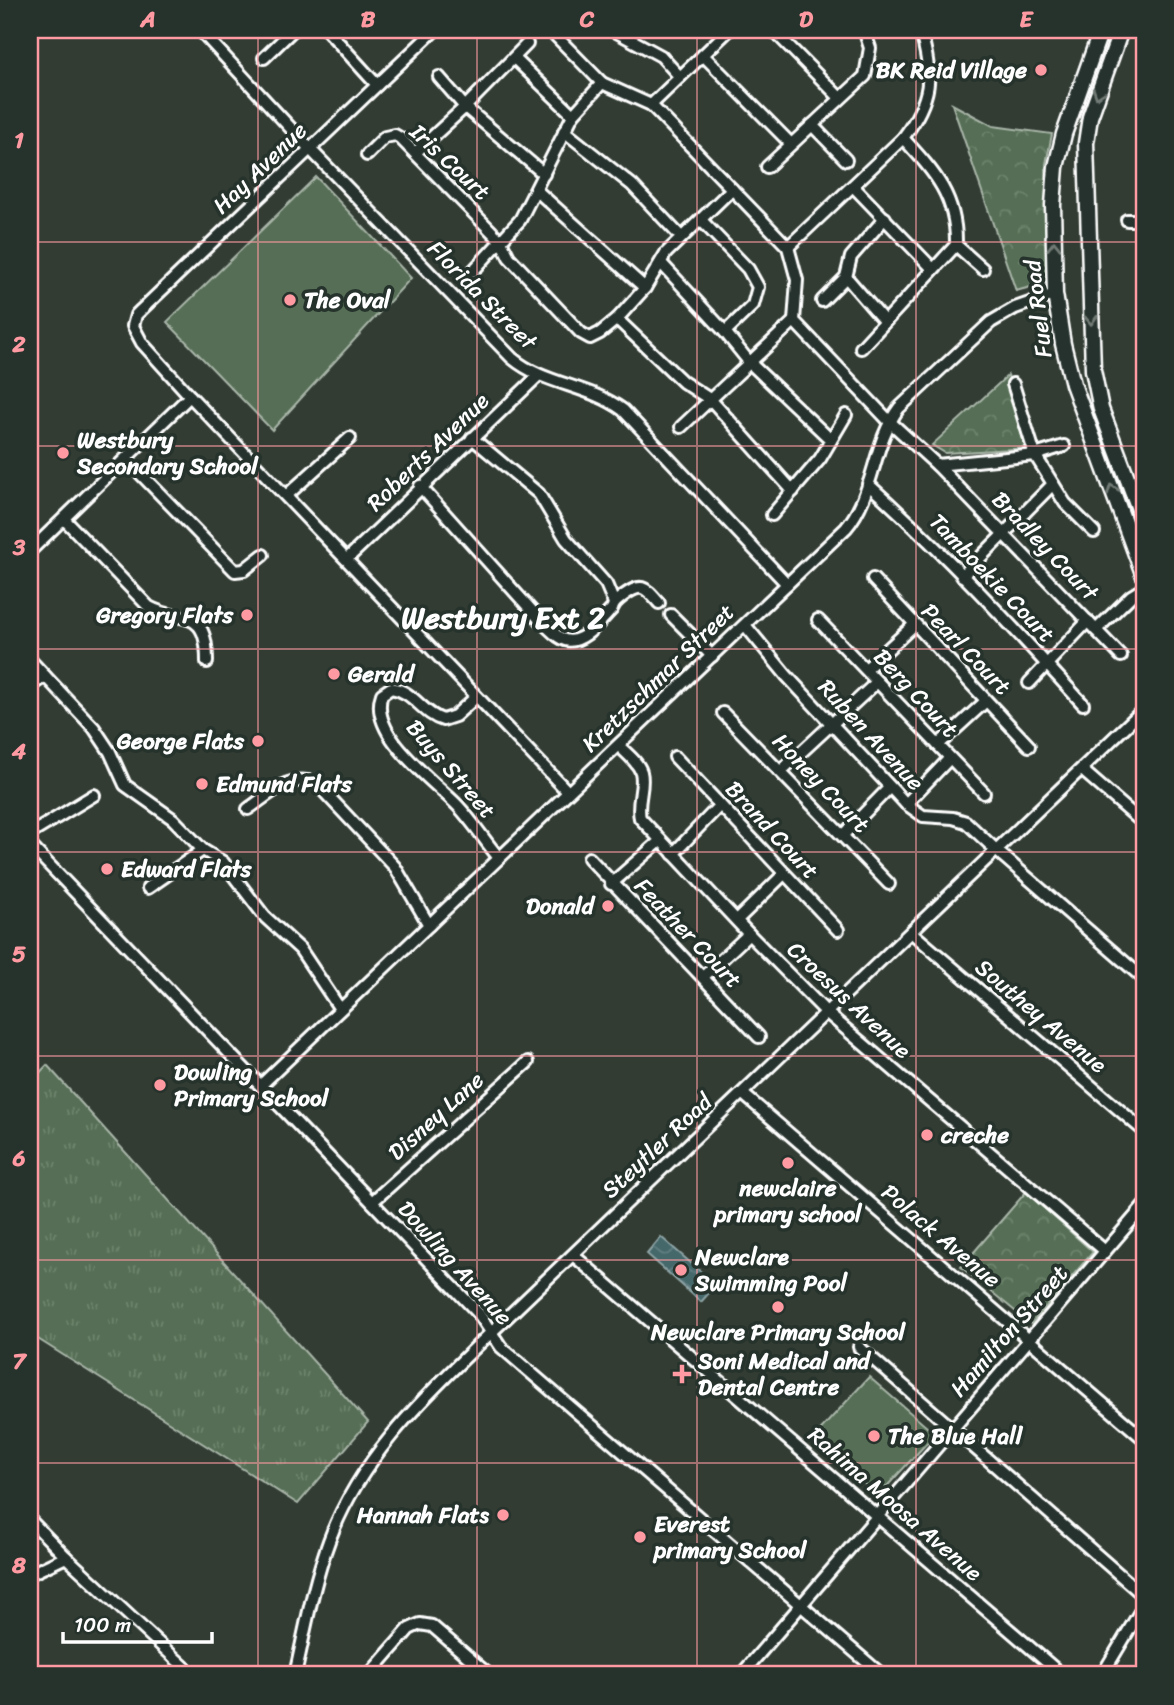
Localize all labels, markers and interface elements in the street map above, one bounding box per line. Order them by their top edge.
text: A [139,0,156,40]
text: B [361,0,376,40]
text: C [579,0,595,40]
text: D [799,0,814,40]
text: E [1020,0,1035,40]
place label: BK Reid Village [876,50,1027,91]
marker: BK Reid Village [1033,62,1049,78]
one-way arrow [1092,88,1106,100]
street label: Hay Avenue [203,111,318,224]
street label: Iris Court [399,112,500,211]
text: 1 [14,120,24,161]
street label: Florida Street [417,230,548,361]
one-way arrow [1046,241,1061,252]
street label: Fuel Road [1011,256,1064,360]
place label: The Oval [304,280,392,321]
marker: The Oval [282,292,298,308]
one-way arrow [1083,315,1098,326]
text: 2 [11,324,26,365]
street label: Roberts Avenue [357,382,499,522]
place label: Westbury Secondary School [76,420,259,487]
marker: Westbury Secondary School [55,445,71,461]
street label: Bradley Court [981,481,1110,612]
one-way arrow [1106,484,1120,496]
street label: Tamboekie Court [919,503,1065,653]
text: 3 [12,527,26,568]
district label: Westbury Ext 2 [401,591,605,645]
street label: Kretzschmar Street [571,593,745,763]
street label: Pearl Court [911,593,1021,705]
place label: Gregory Flats [95,595,234,636]
marker: Gregory Flats [239,607,255,623]
street label: Berg Court [863,638,969,748]
place label: Gerald [347,654,416,695]
marker: Gerald [326,666,342,682]
street label: Ruben Avenue [807,669,935,801]
street label: Buys Street [395,709,507,829]
place label: George Flats [116,721,244,762]
street label: Honey Court [762,723,880,843]
text: 4 [11,731,27,772]
marker: George Flats [250,733,266,749]
place label: Edmund Flats [216,764,353,805]
street label: Brand Court [715,771,829,889]
marker: Edmund Flats [194,776,210,792]
place label: Edward Flats [121,849,253,890]
marker: Edward Flats [99,861,115,877]
street label: Feather Court [624,868,752,998]
place label: Donald [526,886,596,927]
marker: Donald [600,898,616,914]
street label: Croesus Avenue [777,931,921,1069]
text: 5 [12,934,26,975]
street label: Southey Avenue [965,948,1117,1084]
place label: Dowling Primary School [174,1052,330,1119]
street label: Disney Lane [378,1061,494,1171]
marker: Dowling Primary School [152,1077,168,1093]
street label: Steytler Road [592,1082,724,1209]
place label: creche [940,1115,1009,1156]
marker: creche [919,1127,935,1143]
text: 6 [11,1138,26,1179]
marker: newclaire primary school [780,1155,796,1171]
place label: newclaire primary school [712,1168,863,1235]
street label: Polack Avenue [872,1173,1011,1299]
street label: Dowling Avenue [387,1191,523,1335]
place label: Newclare Swimming Pool [694,1237,848,1304]
street label: Hamilton Street [939,1255,1079,1407]
marker: Newclare Swimming Pool [673,1262,689,1278]
marker: Newclare Primary School [770,1299,786,1315]
place label: Newclare Primary School [650,1312,906,1353]
text: 7 [12,1341,27,1382]
place label: Soni Medical and Dental Centre [697,1341,872,1408]
marker: Soni Medical and Dental Centre [672,1364,692,1384]
street label: Rahima Moosa Avenue [798,1416,992,1592]
place label: The Blue Hall [888,1416,1024,1457]
marker: The Blue Hall [866,1428,882,1444]
place label: Hannah Flats [356,1495,490,1536]
place label: Everest primary School [652,1504,808,1571]
marker: Hannah Flats [495,1507,511,1523]
marker: Everest primary School [632,1529,648,1545]
text: 8 [11,1545,26,1586]
scale bar [63,1600,212,1644]
text: 100 m [74,1606,131,1644]

